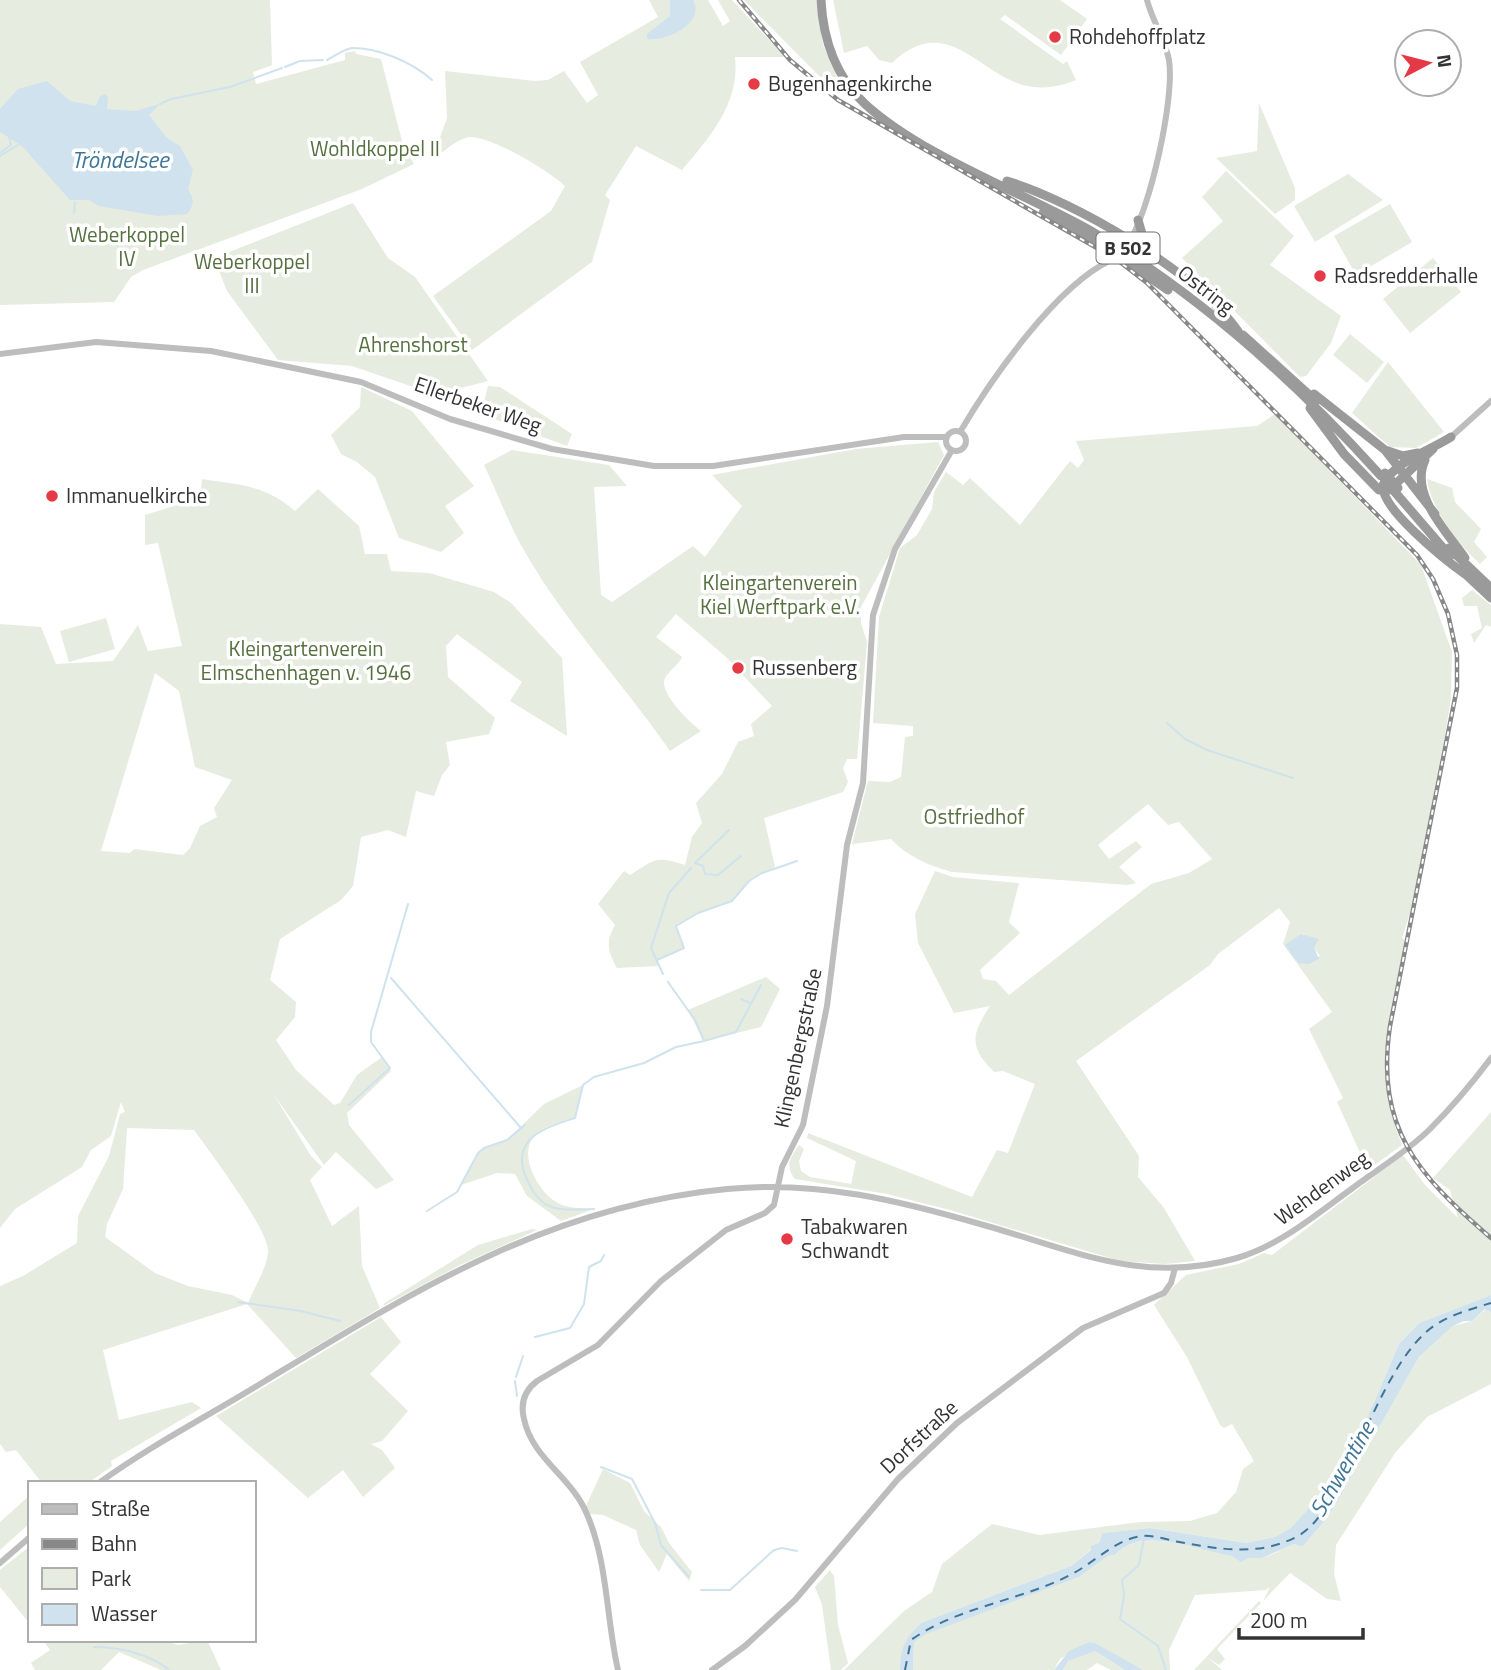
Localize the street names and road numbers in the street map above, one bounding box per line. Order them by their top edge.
road number: B 502 [1096,232,1160,264]
street label: Ostring [1171,257,1242,322]
street label: Ellerbeker Weg [410,367,546,441]
street label: Klingenbergstraße [764,965,830,1131]
street label: Wehdenweg [1267,1142,1376,1233]
street label: Dorfstraße [872,1392,964,1481]

